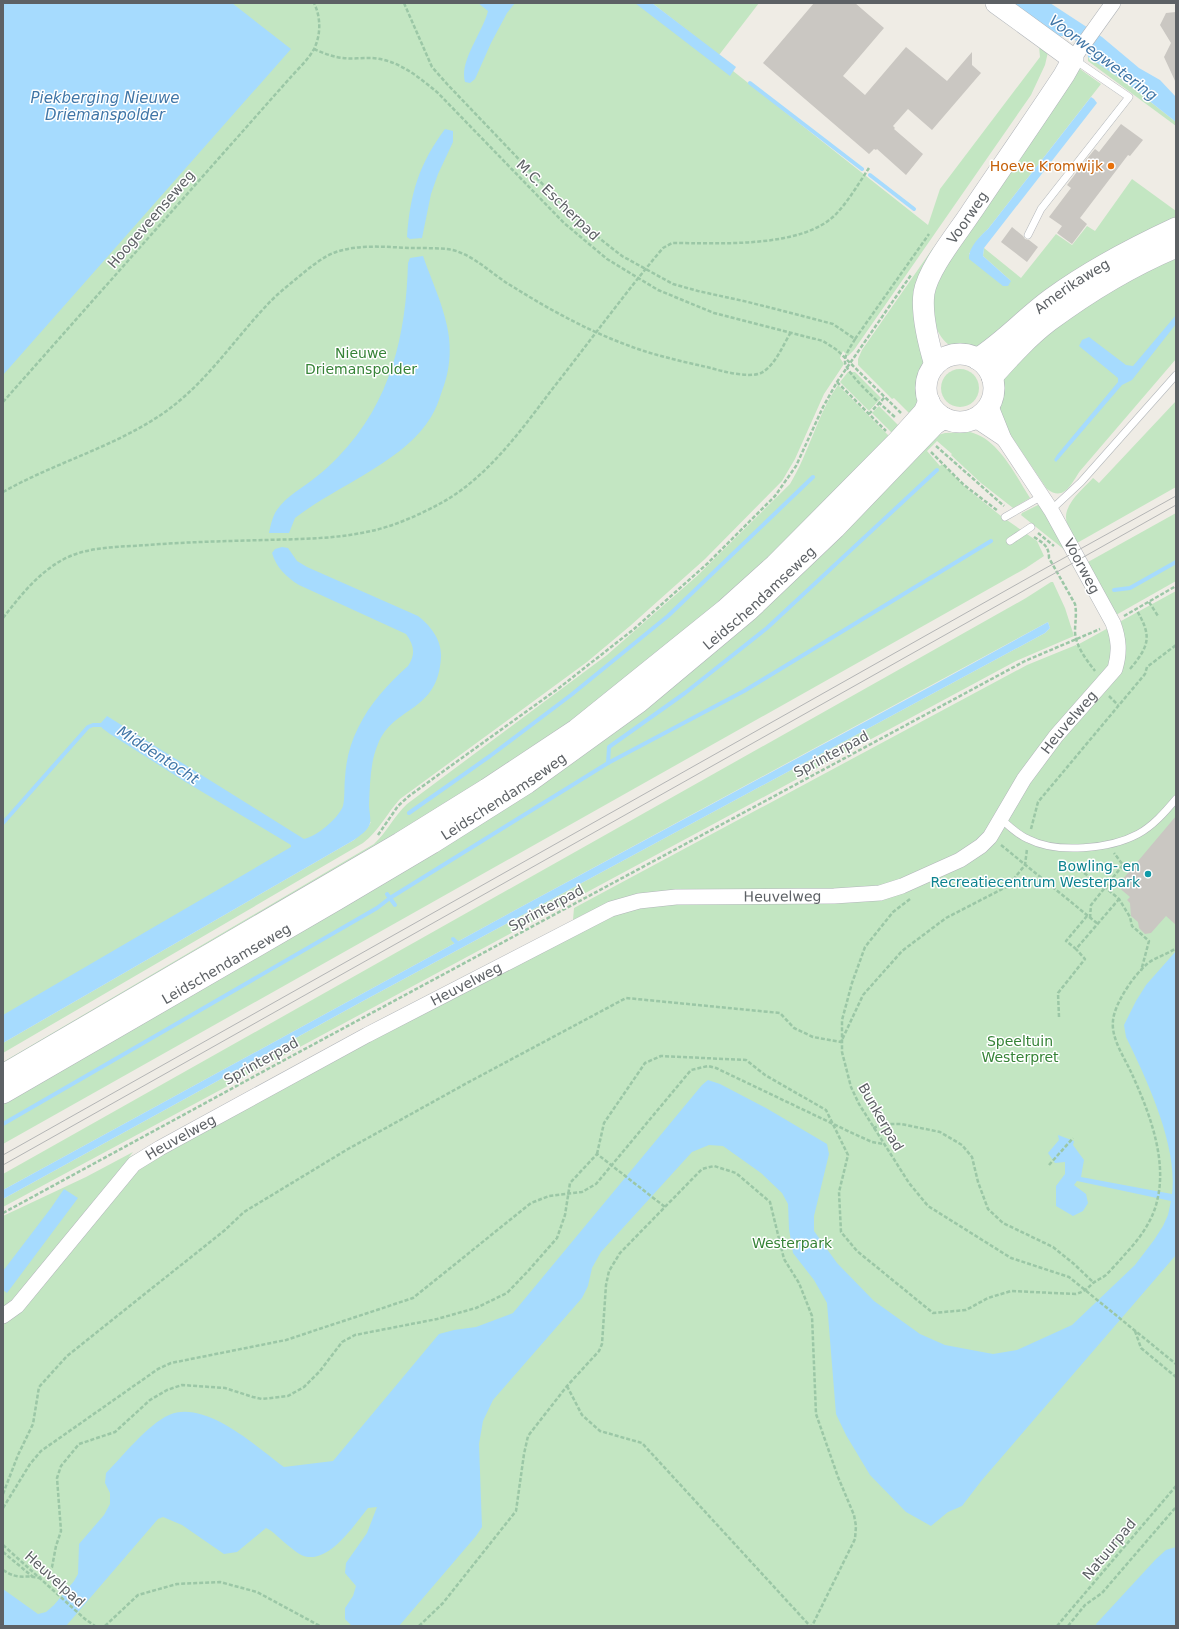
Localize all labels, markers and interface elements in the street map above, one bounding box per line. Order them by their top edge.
water label: Voorwegwetering [1045,11,1161,105]
water label: Piekberging Nieuwe Driemanspolder [30,89,180,124]
street label: M.C. Escherpad [513,157,603,243]
place label: Hoeve Kromwijk [990,158,1104,174]
marker: Hoeve Kromwijk [1106,161,1116,171]
street label: Hoogeveenseweg [104,167,198,271]
street label: Voorweg [944,188,991,247]
street label: Amerikaweg [1031,255,1112,317]
park label: Nieuwe Driemanspolder [305,345,417,377]
street label: Voorweg [1061,536,1103,596]
street label: Leidschendamseweg [700,543,819,653]
street label: Heuvelweg [1038,687,1100,757]
water label: Middentocht [114,722,203,789]
street label: Sprinterpad [791,728,871,780]
street label: Leidschendamseweg [438,749,569,843]
place label: Bowling- en Recreatiecentrum Westerpark [930,858,1141,890]
marker: Bowling- en Recreatiecentrum Westerpark [1143,869,1153,879]
street label: Sprinterpad [506,882,586,934]
street label: Heuvelweg [744,888,821,905]
street label: Leidschendamseweg [159,920,294,1007]
street label: Heuvelweg [428,959,504,1009]
park label: Speeltuin Westerpret [981,1033,1059,1065]
street label: Sprinterpad [221,1034,301,1088]
street label: Bunkerpad [855,1080,907,1154]
street label: Heuvelweg [142,1111,218,1163]
park label: Westerpark [752,1235,833,1251]
street label: Natuurpad [1079,1515,1139,1583]
street label: Heuvelpad [22,1548,88,1610]

